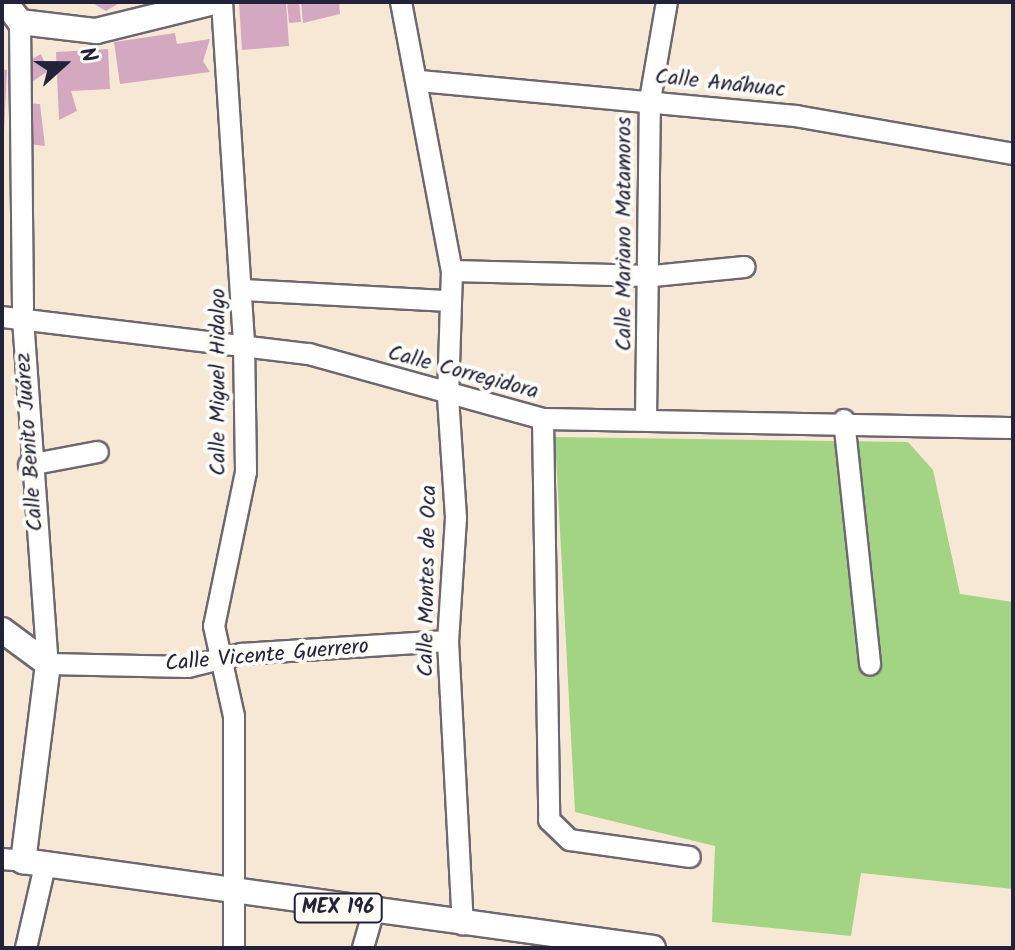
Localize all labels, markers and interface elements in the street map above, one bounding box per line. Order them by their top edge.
north arrow [24,24,104,104]
text: N [68,42,106,68]
street label: Calle Anáhuac [653,64,787,104]
street label: Calle Mariano Matamoros [612,117,638,351]
street label: Calle Miguel Hidalgo [206,288,232,476]
street label: Calle Corregidora [385,340,541,406]
street label: Calle Benito Juárez [11,352,49,532]
street label: Calle Montes de Oca [413,485,443,677]
street label: Calle Vicente Guerrero [164,634,370,678]
road number: MEX 196 [292,892,384,924]

